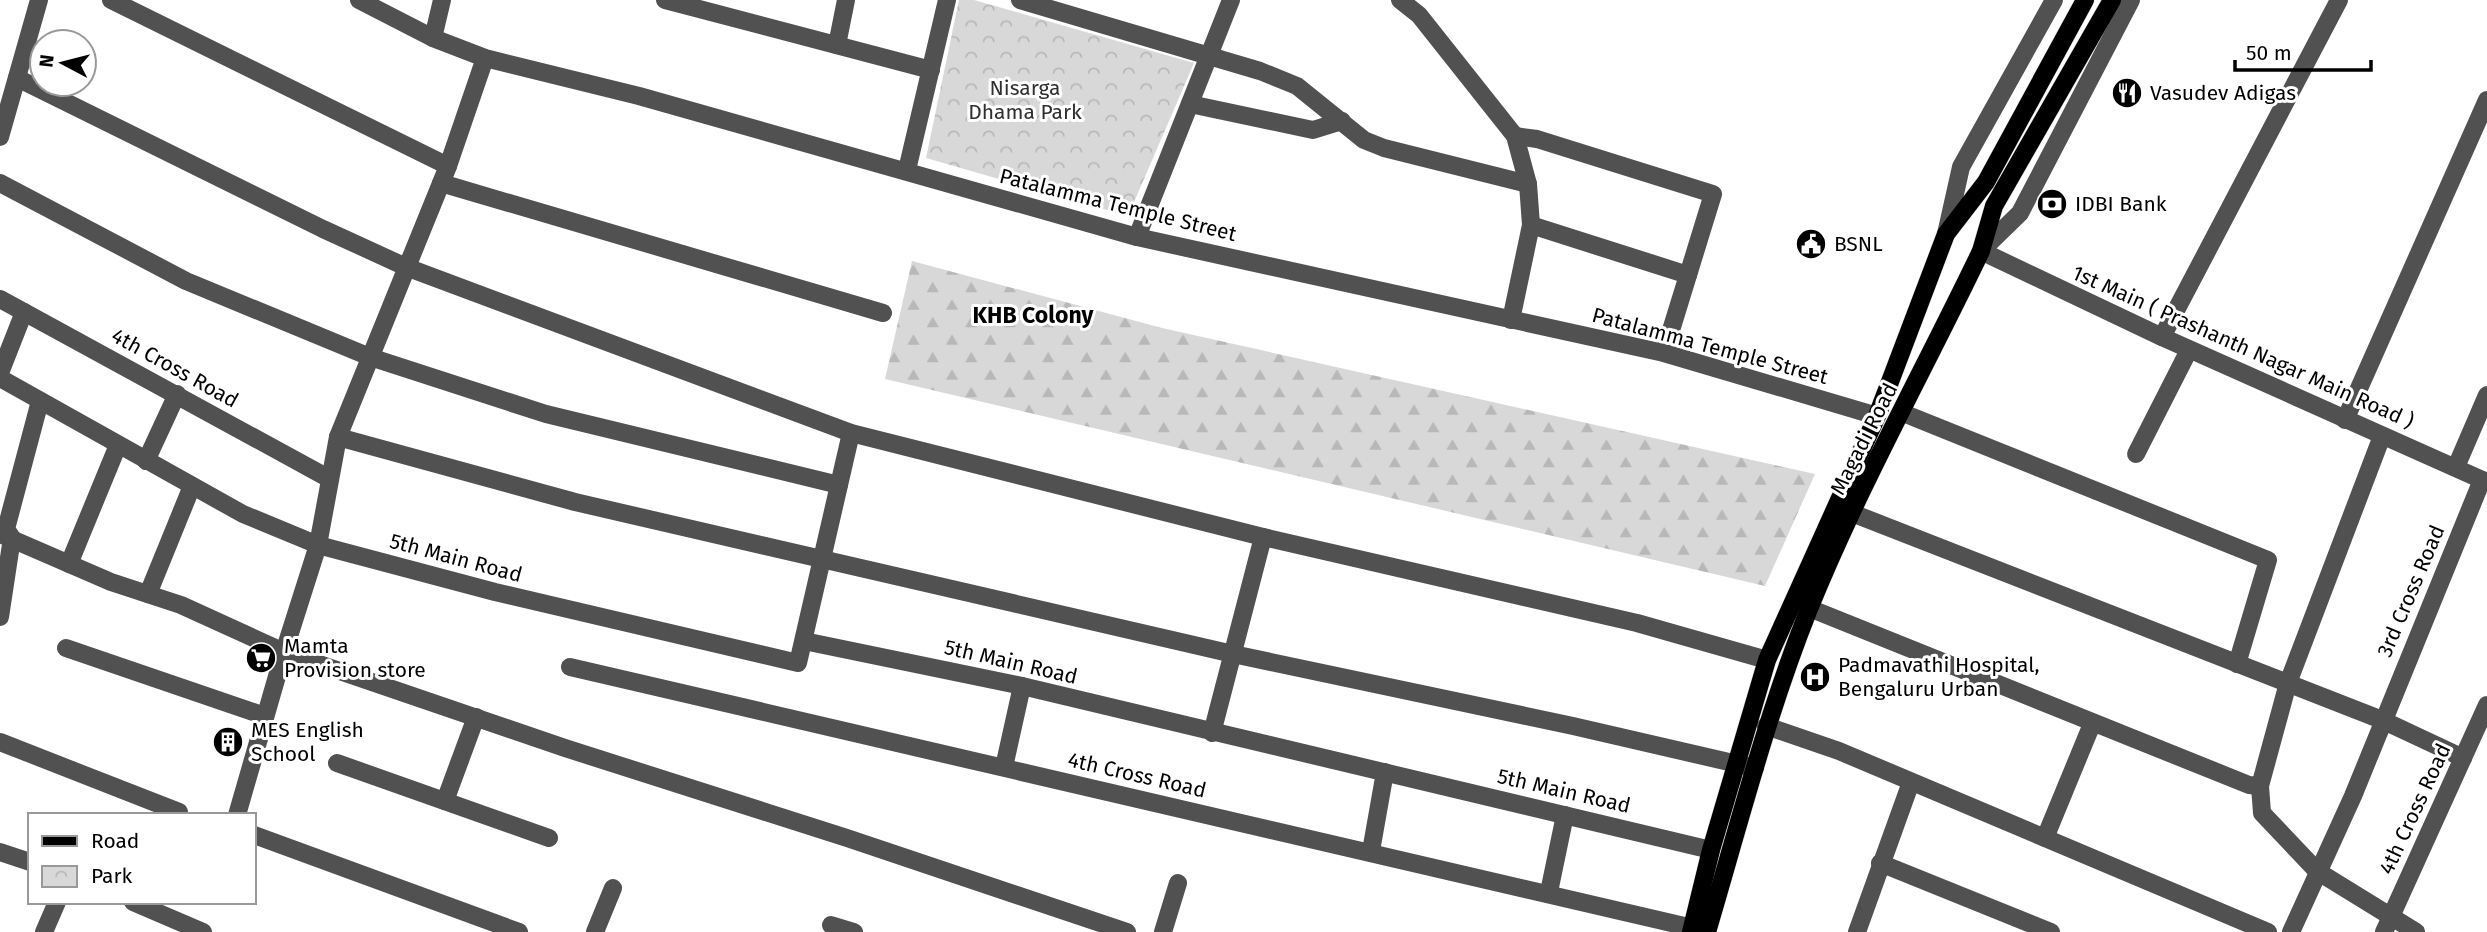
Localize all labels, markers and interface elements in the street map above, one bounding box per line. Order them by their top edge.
north arrow [28,28,98,98]
scale bar [2235,28,2372,72]
text: 50 m [2246,40,2292,66]
text: N [34,53,59,69]
park label: Nisarga Dhama Park [968,75,1082,125]
restaurant icon: Vasudev Adigas [2110,76,2144,110]
place label: Vasudev Adigas [2150,80,2296,106]
street label: Patalamma Temple Street [997,163,1240,247]
bank icon: IDBI Bank [2035,187,2069,221]
place label: IDBI Bank [2075,191,2167,217]
public building icon: BSNL [1794,227,1828,261]
place label: BSNL [1834,231,1883,257]
street label: 1st Main ( Prashanth Nagar Main Road ) [2068,260,2418,434]
district label: KHB Colony [973,301,1095,329]
street label: Patalamma Temple Street [1589,302,1831,390]
street label: 4th Cross Road [107,322,243,414]
street label: Magadi Road [1825,379,1903,499]
street label: 3rd Cross Road [2372,521,2450,661]
street label: 5th Main Road [387,528,525,588]
place label: Mamta Provision store [284,633,426,683]
street label: 5th Main Road [942,634,1080,690]
supermarket icon: Mamta Provision store [244,641,278,675]
place label: Padmavathi Hospital, Bengaluru Urban [1838,652,2040,702]
hospital icon: Padmavathi Hospital, Bengaluru Urban [1798,660,1832,694]
place label: MES English School [251,717,364,767]
building icon: MES English School [211,725,245,759]
street label: 4th Cross Road [2373,740,2457,878]
street label: 4th Cross Road [1065,746,1209,804]
street label: 5th Main Road [1495,763,1633,819]
legend [28,813,256,904]
text: Road [91,828,139,854]
text: Park [91,863,133,889]

